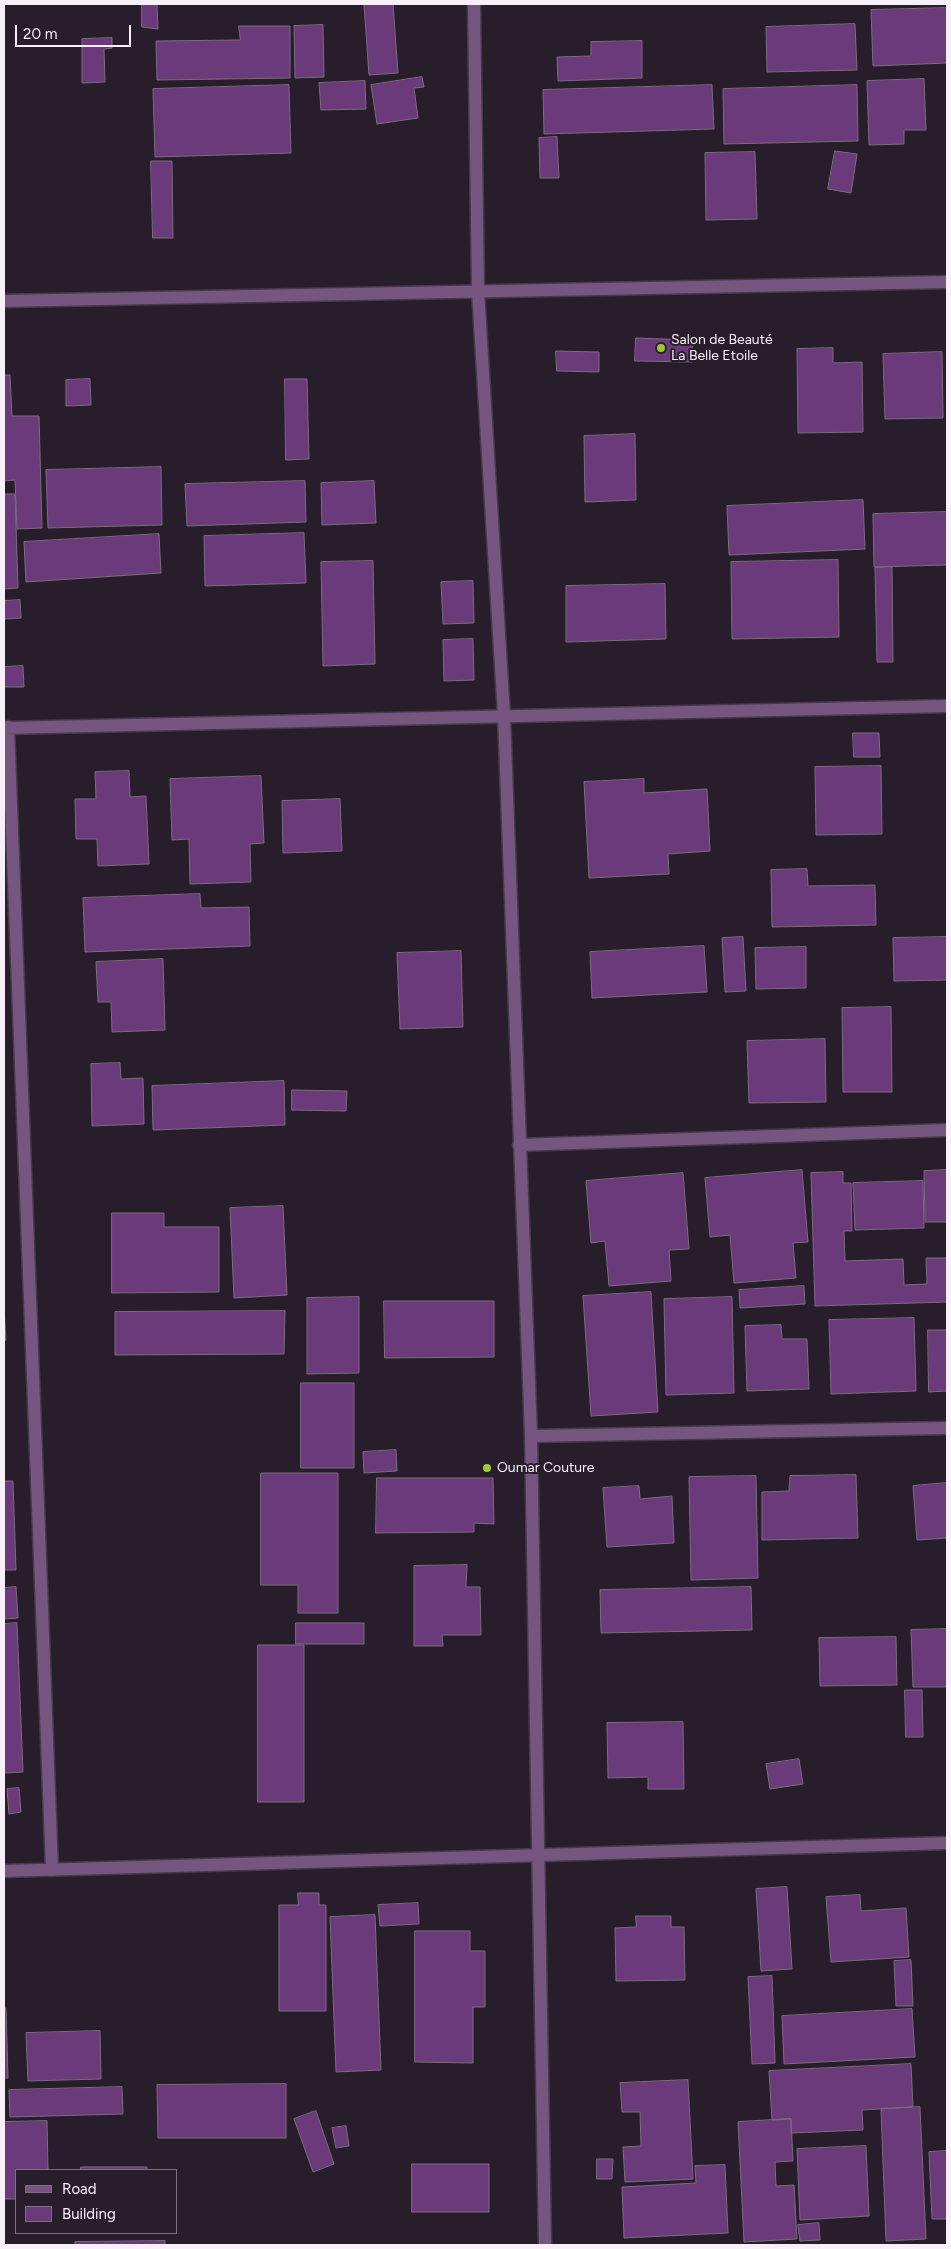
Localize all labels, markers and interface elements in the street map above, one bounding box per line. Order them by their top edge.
scale bar [18,15,134,47]
text: 20 m [23,25,57,43]
place label: Salon de Beauté La Belle Etoile [671,332,773,364]
marker: Salon de Beauté La Belle Etoile [655,342,667,354]
place label: Oumar Couture [497,1460,594,1476]
marker: Oumar Couture [481,1462,493,1474]
legend [15,2169,178,2234]
text: Road [62,2180,97,2198]
text: Building [62,2205,116,2223]

